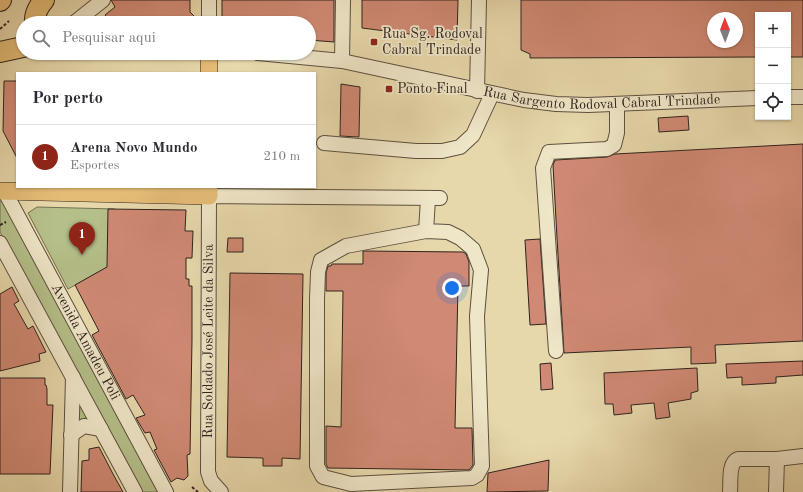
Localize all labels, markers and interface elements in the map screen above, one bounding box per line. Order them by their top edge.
north arrow [707,12,743,48]
map controls [755,12,791,120]
button: + [755,12,791,48]
search box [16,16,316,60]
icon: search [30,27,52,49]
place label: Rua Sg. Rodoval Cabral Trindade [382,27,483,57]
text: Pesquisar aqui [62,31,156,46]
marker: Rua Sg. Rodoval Cabral Trindade [369,37,379,47]
button: − [755,48,791,84]
place label: Ponto Final [397,82,468,96]
marker: Ponto Final [384,84,394,94]
street label: Rua Sargento Rodoval Cabral Trindade [482,84,721,112]
button: locate [755,84,791,120]
text: Por perto [32,90,103,107]
text: Arena Novo Mundo [70,141,198,156]
text: 1 [41,150,49,163]
text: 210 m [263,150,300,163]
text: Esportes [70,159,119,172]
pin: 1 [69,222,95,255]
street label: Rua Soldado José Leite da Silva [201,244,216,439]
your location [442,278,462,298]
street label: Avenida Amadeu Poli [49,281,122,402]

